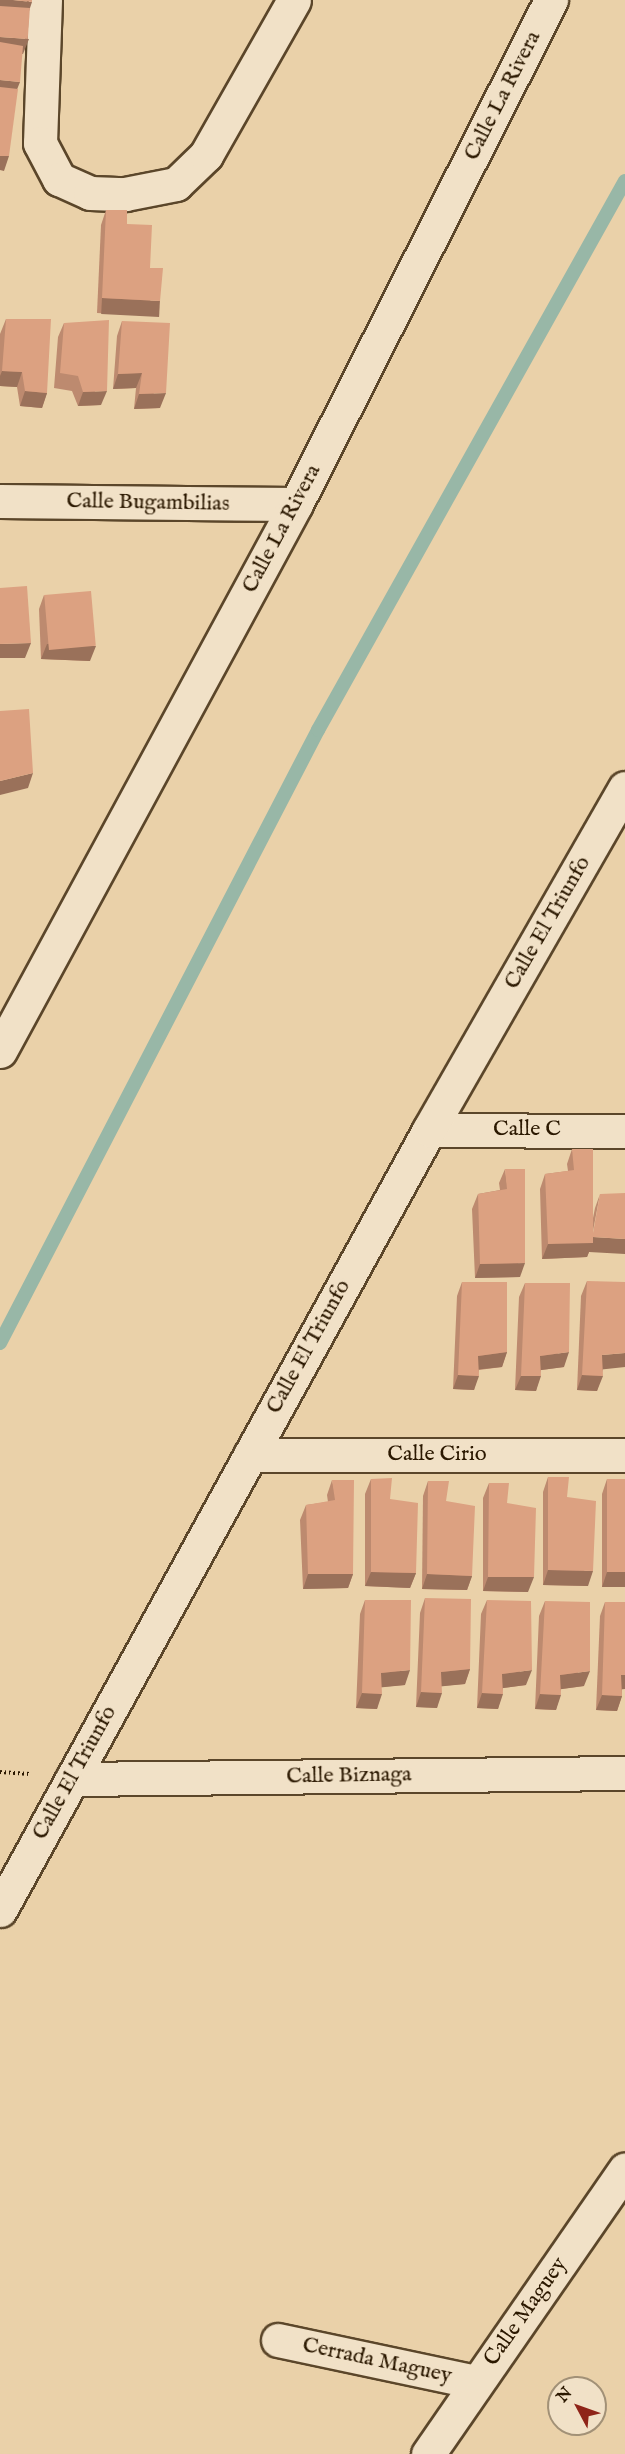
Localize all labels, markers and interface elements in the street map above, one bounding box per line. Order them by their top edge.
street label: Calle La Rivera [459,27,547,165]
street label: Calle La Rivera [237,460,327,598]
street label: Calle Bugambilias [66,488,230,518]
street label: Calle El Triunfo [499,852,597,994]
street label: Calle C [493,1117,561,1143]
street label: Calle El Triunfo [261,1275,357,1419]
street label: Calle Cirio [387,1442,487,1468]
street label: Calle El Triunfo [27,1701,123,1845]
street label: Calle Biznaga [286,1762,412,1790]
street label: Calle Maguey [479,2253,573,2371]
street label: Cerrada Maguey [300,2332,454,2390]
north arrow [547,2376,607,2436]
text: N [553,2384,577,2407]

